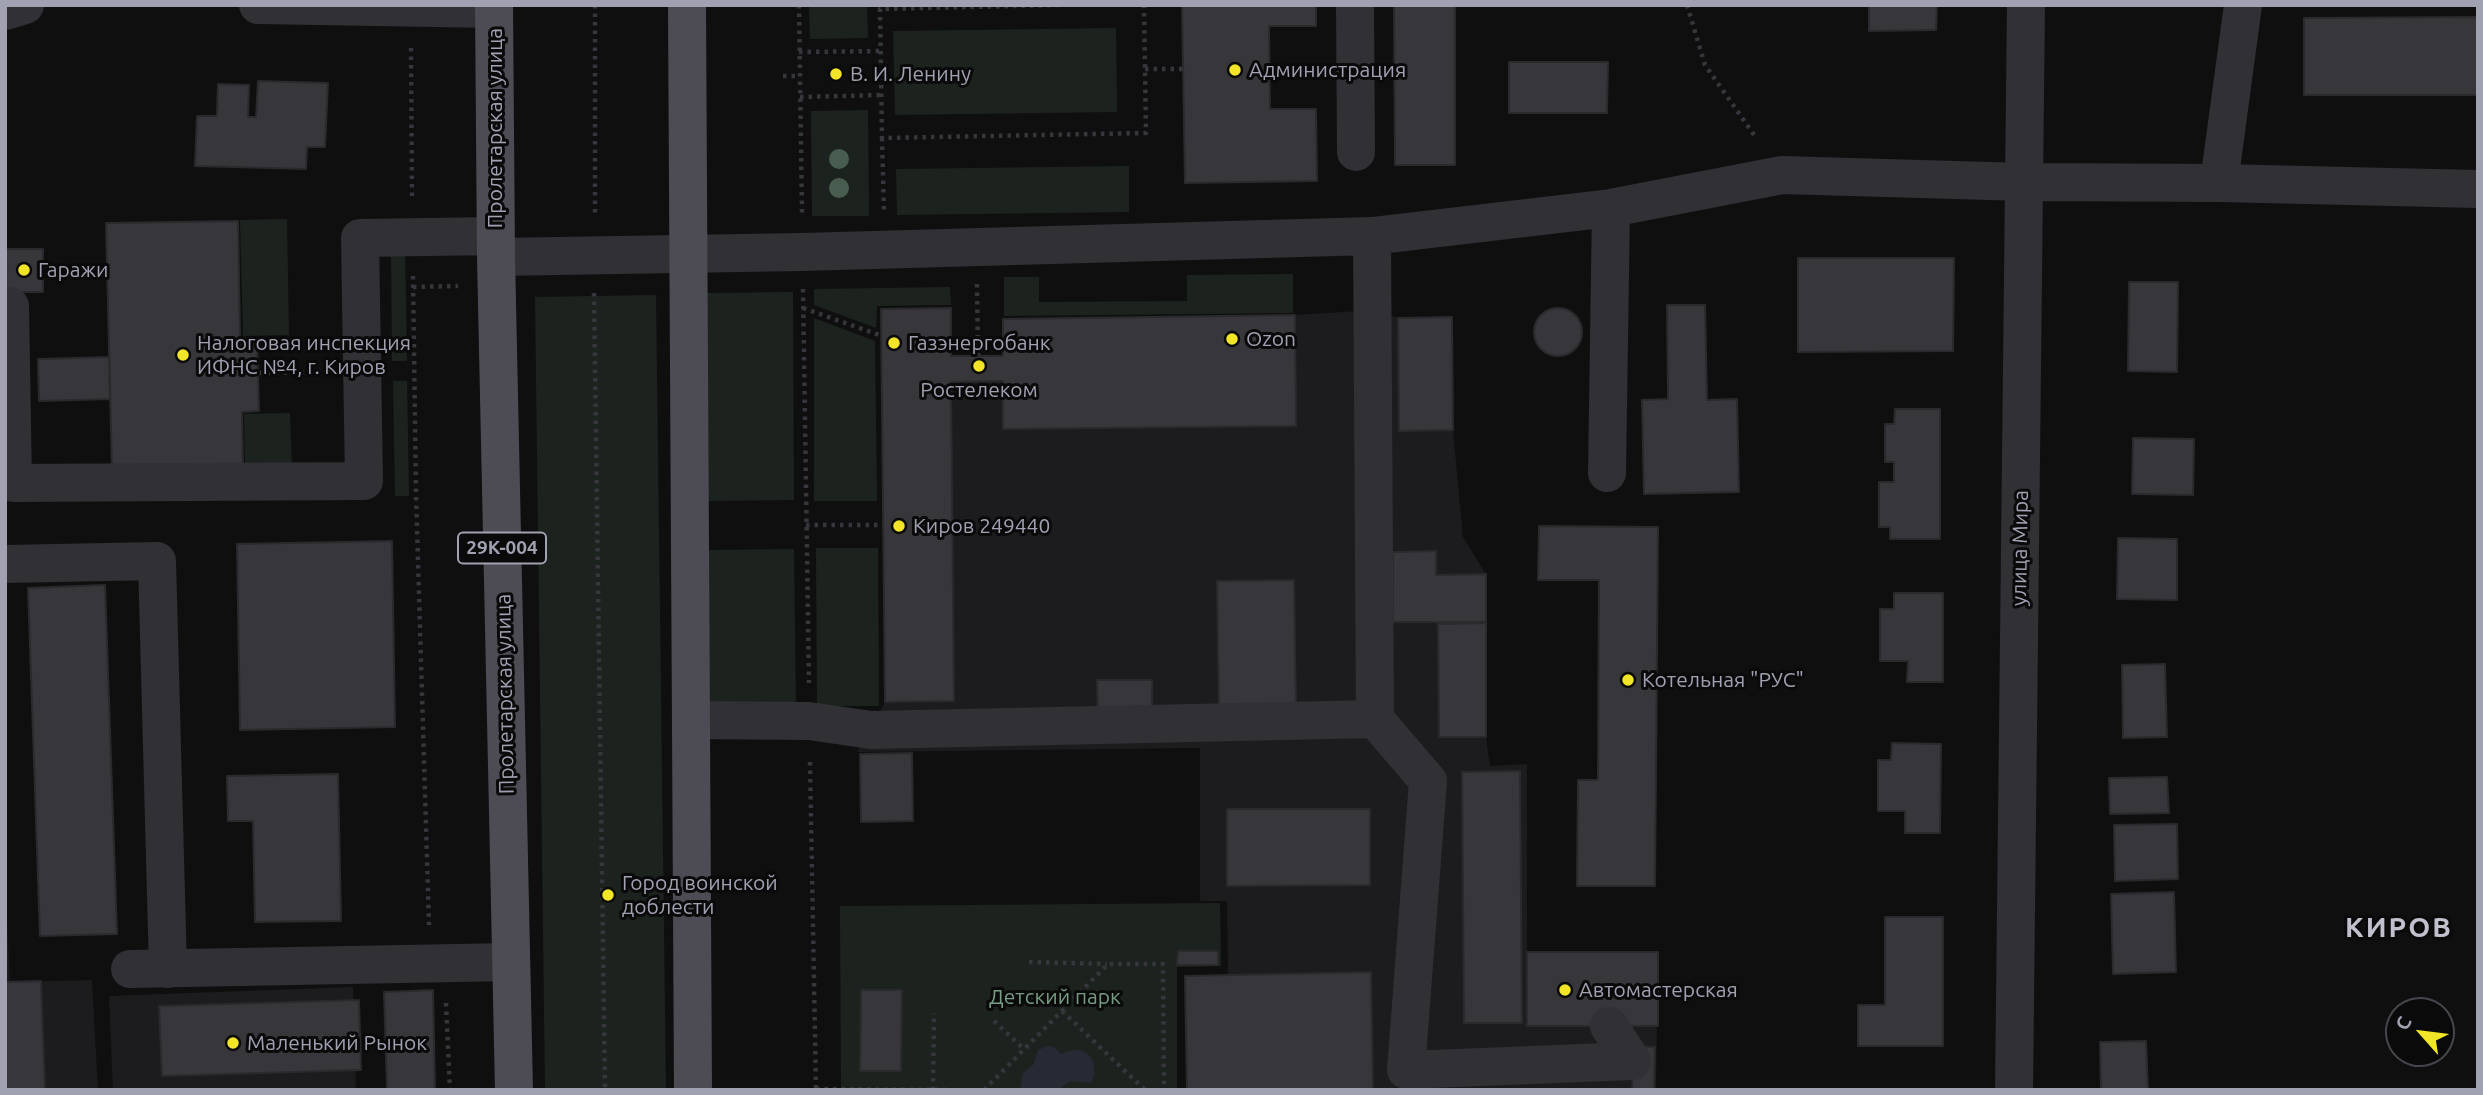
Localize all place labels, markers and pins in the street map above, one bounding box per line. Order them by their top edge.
place label: Администрация [1249,57,1406,83]
place label: В. И. Ленину [850,61,971,87]
marker: Администрация [1227,62,1243,78]
marker: В. И. Ленину [828,66,844,82]
place label: Гаражи [38,257,108,283]
marker: Гаражи [16,262,32,278]
place label: Ozon [1246,326,1296,352]
place label: Налоговая инспекция ИФНС №4, г. Киров [197,330,411,380]
place label: Газэнергобанк [908,330,1051,356]
marker: Ozon [1224,331,1240,347]
marker: Газэнергобанк [886,335,902,351]
marker: Налоговая инспекция ИФНС №4, г. Киров [175,347,191,363]
marker: Ростелеком [971,358,987,374]
place label: Ростелеком [920,377,1038,403]
place label: Киров 249440 [913,513,1050,539]
marker: Киров 249440 [891,518,907,534]
place label: Котельная "РУС" [1642,667,1804,693]
marker: Котельная "РУС" [1620,672,1636,688]
place label: Город воинской доблести [622,870,778,920]
marker: Город воинской доблести [600,887,616,903]
place label: Автомастерская [1579,977,1738,1003]
marker: Автомастерская [1557,982,1573,998]
place label: Маленький Рынок [247,1030,427,1056]
marker: Маленький Рынок [225,1035,241,1051]

